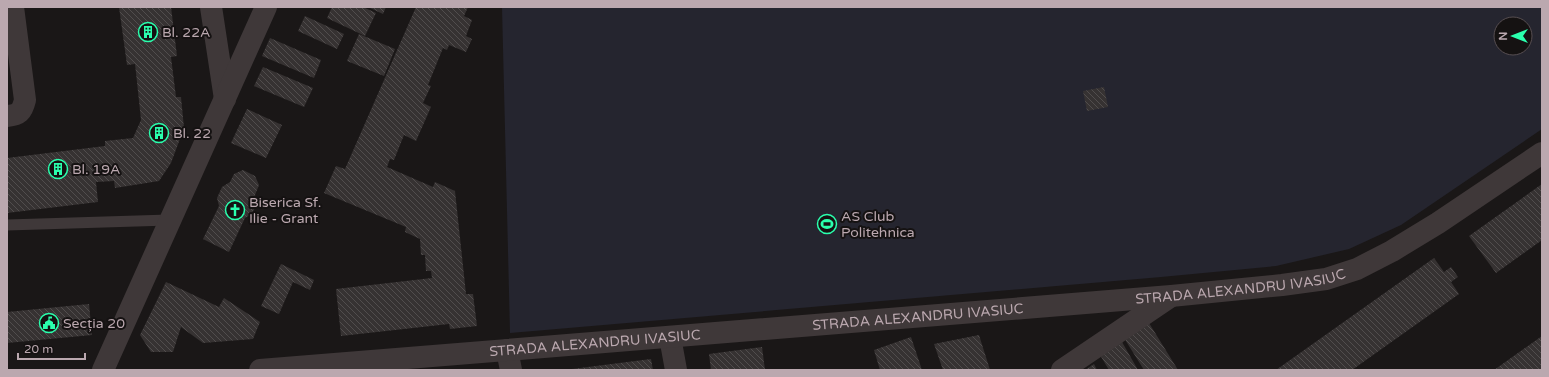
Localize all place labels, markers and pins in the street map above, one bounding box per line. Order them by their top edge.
building icon: Bl. 22A [137,21,159,43]
place label: Bl. 22A [162,24,210,41]
building icon: Bl. 22 [148,122,170,144]
place label: Bl. 22 [173,125,211,142]
building icon: Bl. 19A [47,158,69,180]
place label: Bl. 19A [72,161,120,178]
place label: Biserica Sf. Ilie - Grant [249,194,321,227]
church icon: Biserica Sf. Ilie - Grant [224,199,246,221]
place label: AS Club Politehnica [841,208,915,241]
sports icon: AS Club Politehnica [816,213,838,235]
public building icon: Secția 20 [38,312,60,334]
place label: Secția 20 [63,315,125,332]

